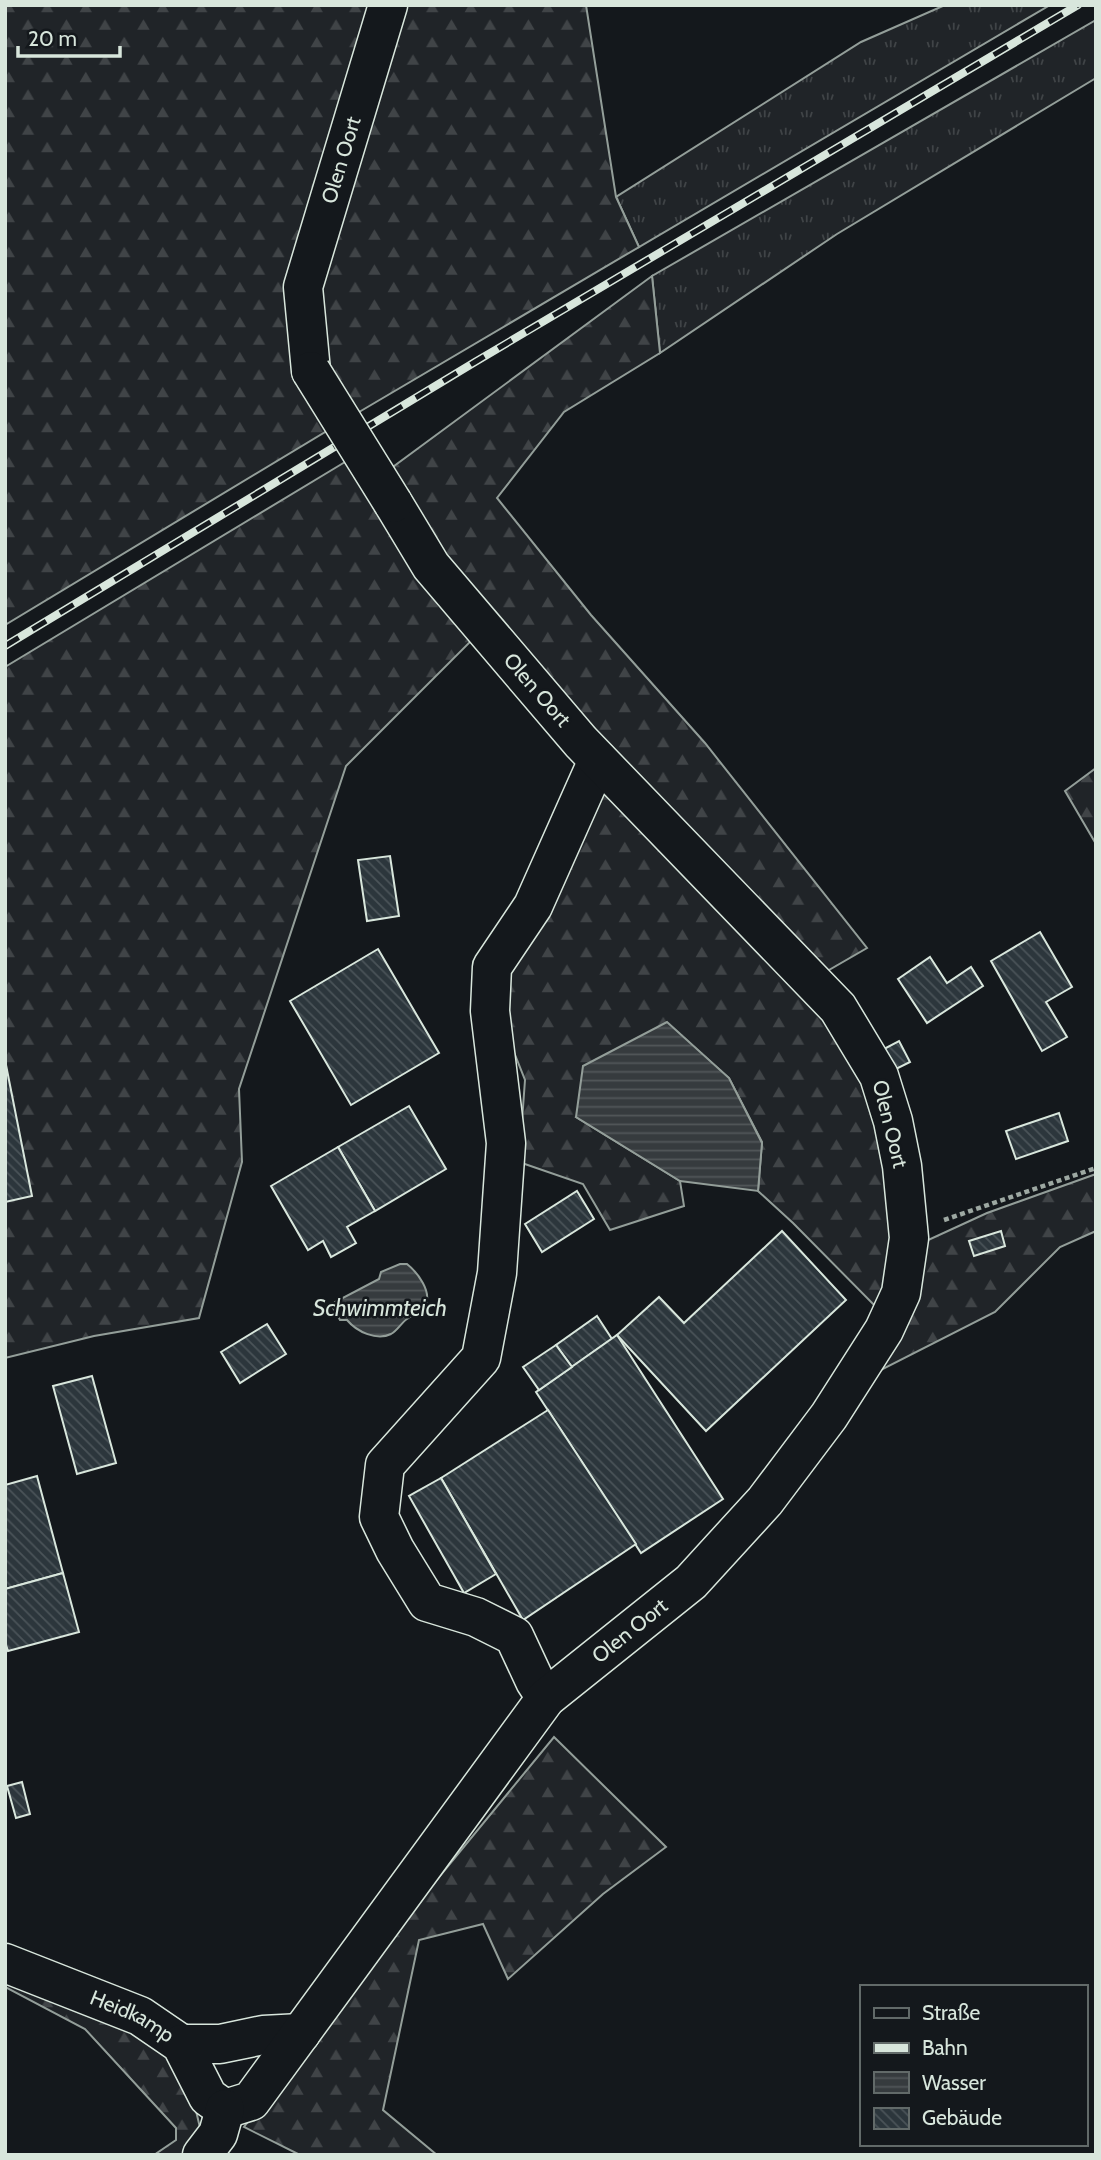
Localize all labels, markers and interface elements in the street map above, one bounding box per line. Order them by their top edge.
scale bar [18,14,119,58]
text: 20 m [28,26,77,51]
street label: Olen Oort [316,113,366,206]
street label: Olen Oort [499,648,576,732]
street label: Olen Oort [868,1077,913,1170]
water label: Schwimmteich [313,1294,447,1322]
street label: Olen Oort [587,1593,672,1668]
street label: Heidkamp [87,1985,179,2048]
legend [860,1985,1087,2146]
text: Straße [922,2000,981,2025]
text: Bahn [922,2035,968,2060]
text: Wasser [922,2070,986,2095]
text: Gebäude [922,2105,1002,2130]

